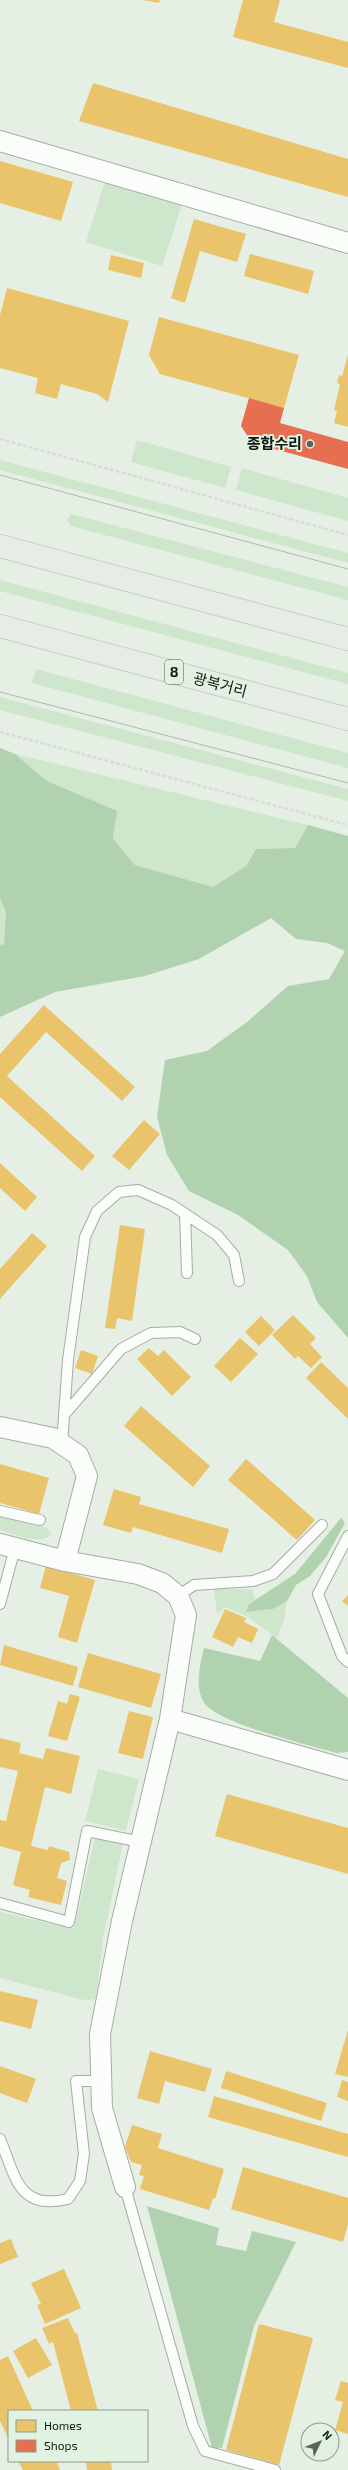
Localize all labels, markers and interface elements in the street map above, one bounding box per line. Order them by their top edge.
place label: 종합수리 [247,434,302,452]
marker: 종합수리 [305,439,315,449]
road number: 8 [165,660,183,684]
street label: 광복거리 [191,668,249,700]
legend [8,2410,148,2462]
text: Homes [44,2418,82,2432]
north arrow [300,2422,340,2462]
text: N [320,2427,335,2442]
text: Shops [44,2438,78,2452]

